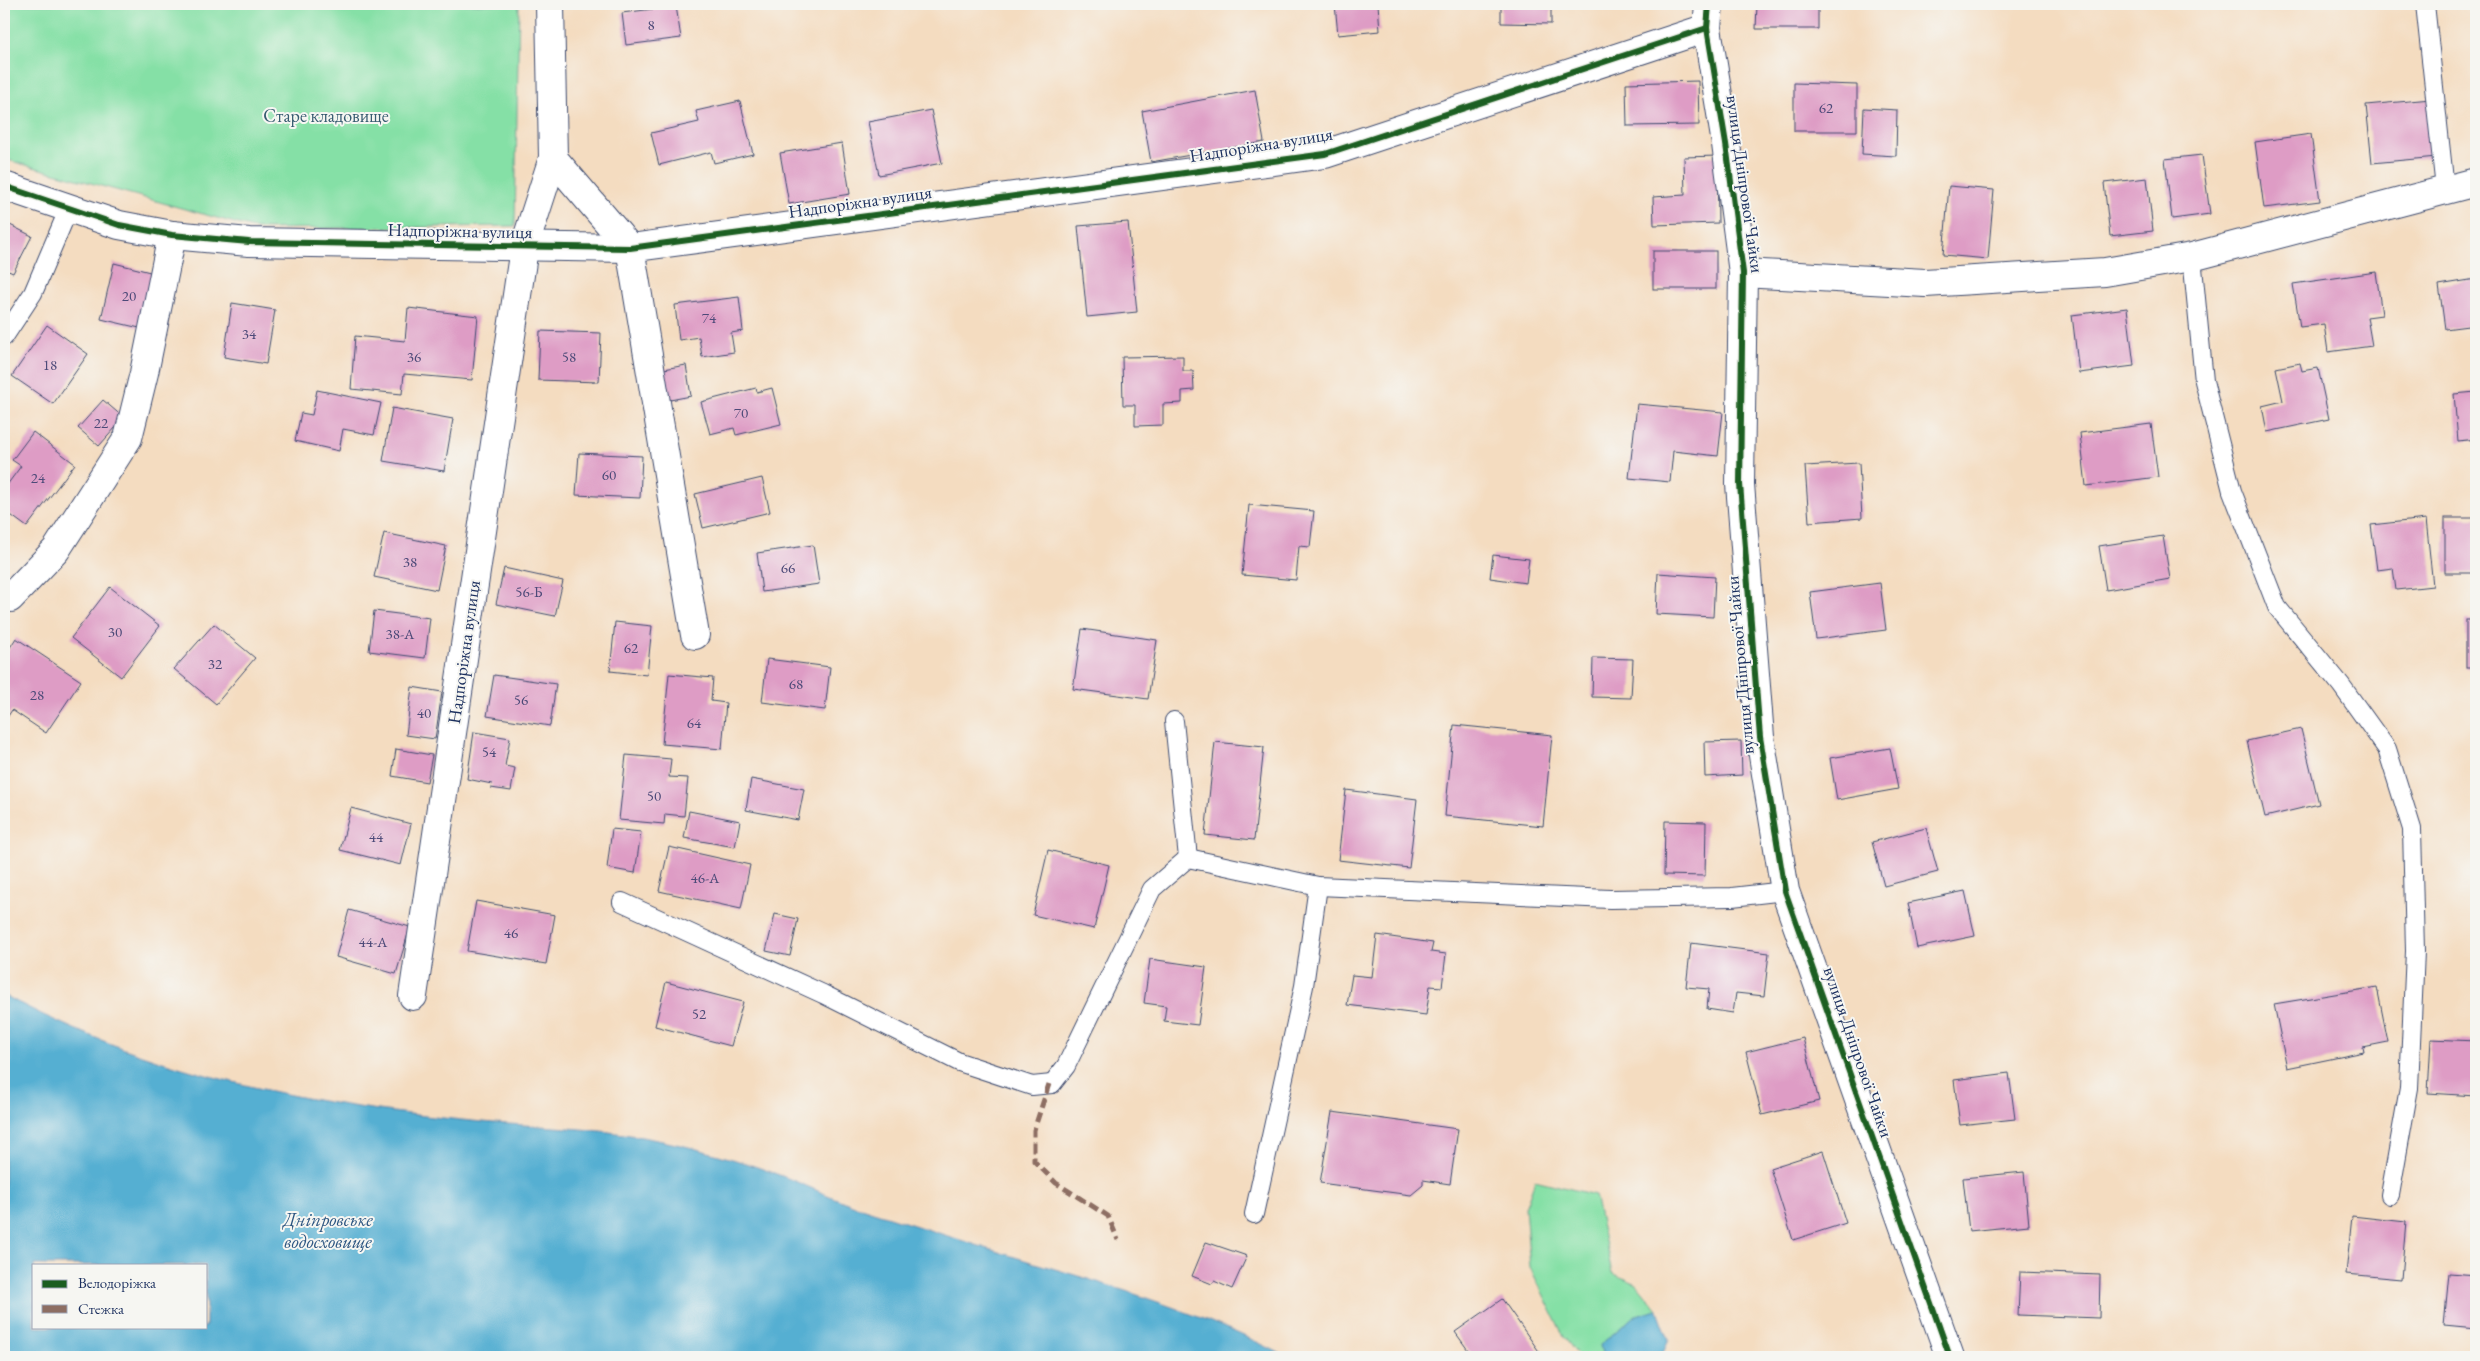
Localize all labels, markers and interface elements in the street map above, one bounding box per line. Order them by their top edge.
house number: 8 [647,15,655,34]
street label: вулиця Дніпрової Чайки [1722,94,1769,275]
house number: 62 [1819,98,1834,117]
park label: Старе кладовище [263,104,389,127]
street label: Надпоріжна вулиця [1188,122,1334,167]
street label: Надпоріжна вулиця [787,180,933,223]
street label: Надпоріжна вулиця [387,218,533,243]
house number: 20 [122,286,136,305]
house number: 74 [702,308,717,327]
house number: 34 [242,324,257,343]
house number: 36 [407,347,421,366]
house number: 58 [562,347,576,366]
house number: 18 [43,355,57,374]
house number: 70 [734,403,748,422]
house number: 22 [94,413,109,432]
house number: 60 [602,465,616,484]
house number: 24 [31,468,46,487]
house number: 38 [403,552,417,571]
house number: 66 [781,558,795,577]
street label: вулиця Дніпрової Чайки [1720,574,1759,755]
street label: Надпоріжна вулиця [442,579,485,725]
house number: 56-Б [515,582,543,601]
house number: 30 [108,622,122,641]
house number: 38-А [386,624,415,643]
house number: 62 [624,638,639,657]
house number: 32 [208,654,223,673]
house number: 68 [789,674,803,693]
house number: 28 [30,685,44,704]
house number: 56 [514,690,528,709]
house number: 40 [417,703,431,722]
house number: 64 [687,713,702,732]
house number: 54 [482,742,497,761]
house number: 50 [647,786,661,805]
house number: 44 [369,827,384,846]
house number: 46-А [691,868,720,887]
house number: 46 [504,923,518,942]
house number: 44-А [359,932,388,951]
street label: вулиця Дніпрової Чайки [1818,963,1899,1141]
house number: 52 [692,1004,707,1023]
water label: Дніпровське водосховище [281,1207,373,1254]
legend [32,1264,208,1328]
text: Велодоріжка [78,1273,156,1292]
text: Стежка [78,1299,124,1318]

